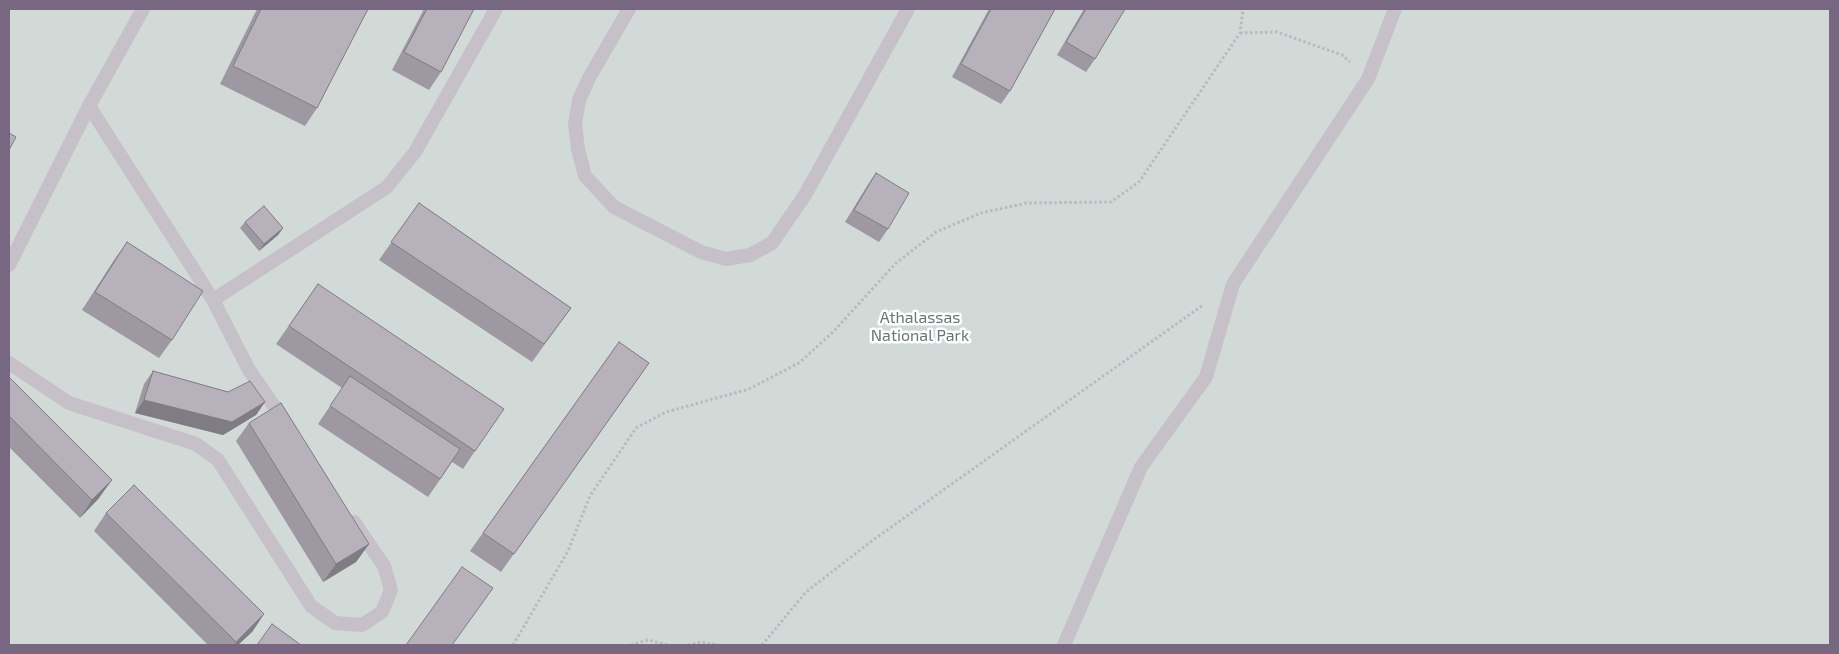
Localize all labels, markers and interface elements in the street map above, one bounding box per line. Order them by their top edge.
park label: Athalassas National Park [871,308,969,346]

